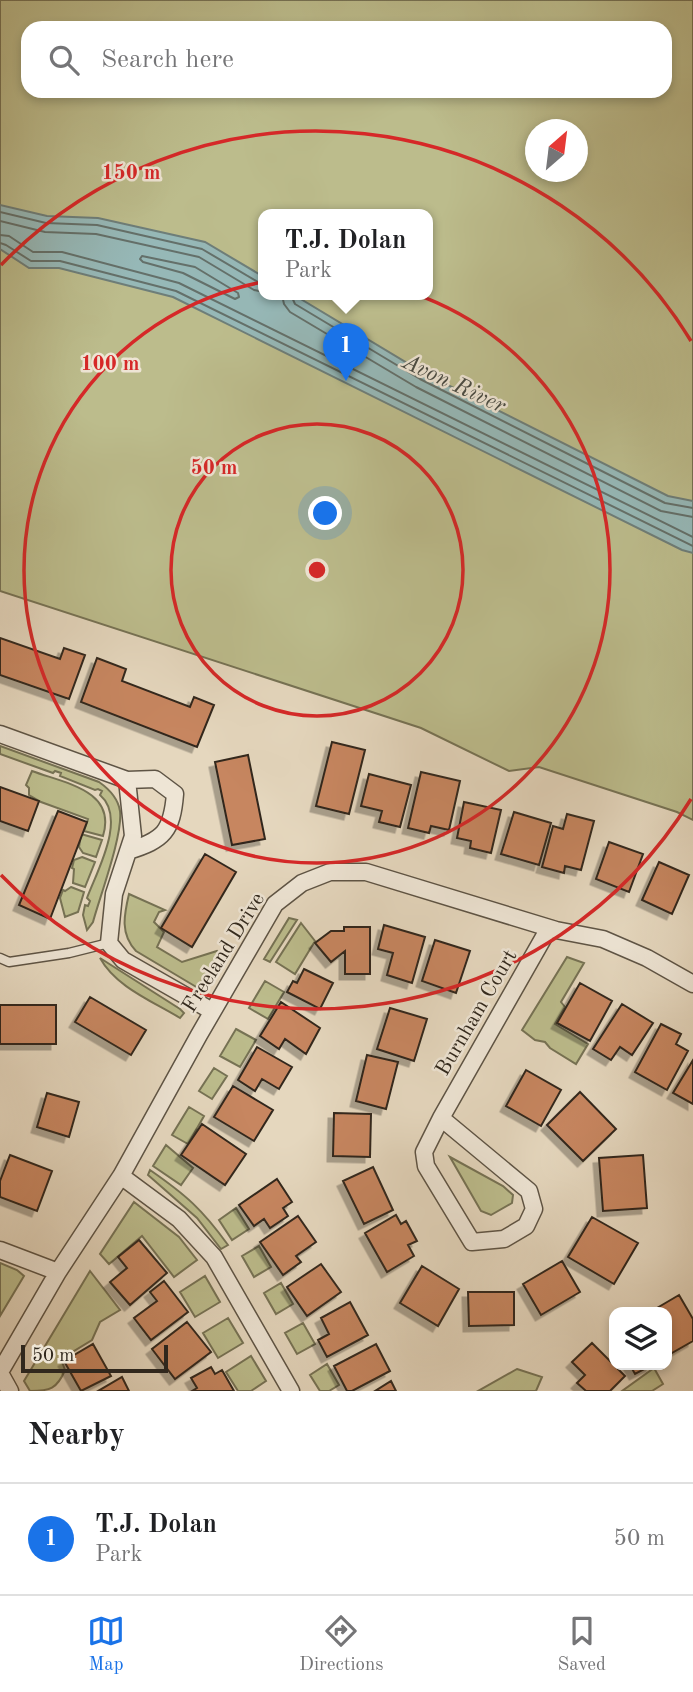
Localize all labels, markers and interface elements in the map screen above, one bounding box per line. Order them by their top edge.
search box [21,21,672,98]
icon: search [45,41,83,79]
text: Search here [101,47,234,73]
north arrow [525,119,588,182]
text: 150 m [101,163,161,184]
popup [258,209,433,300]
text: T.J. Dolan [284,228,407,254]
text: Park [284,259,332,282]
pin: 1 [323,323,369,381]
water label: Avon River [397,349,510,418]
text: 100 m [80,354,140,375]
text: 50 m [190,458,238,479]
your location [308,496,342,530]
centre of rings [305,558,329,582]
street label: Freeland Drive [179,889,269,1017]
street label: Burnham Court [432,946,522,1080]
map controls [609,1307,672,1370]
button: layers [609,1307,672,1370]
scale bar [21,1342,168,1374]
text: 50 m [32,1347,74,1366]
text: Nearby [28,1421,125,1451]
text: T.J. Dolan [95,1512,217,1538]
text: 1 [44,1527,58,1550]
text: 50 m [614,1527,665,1550]
text: Park [95,1543,142,1566]
tab: Map [87,1612,125,1677]
tab: Directions [299,1612,384,1677]
tab: Saved [558,1612,606,1677]

